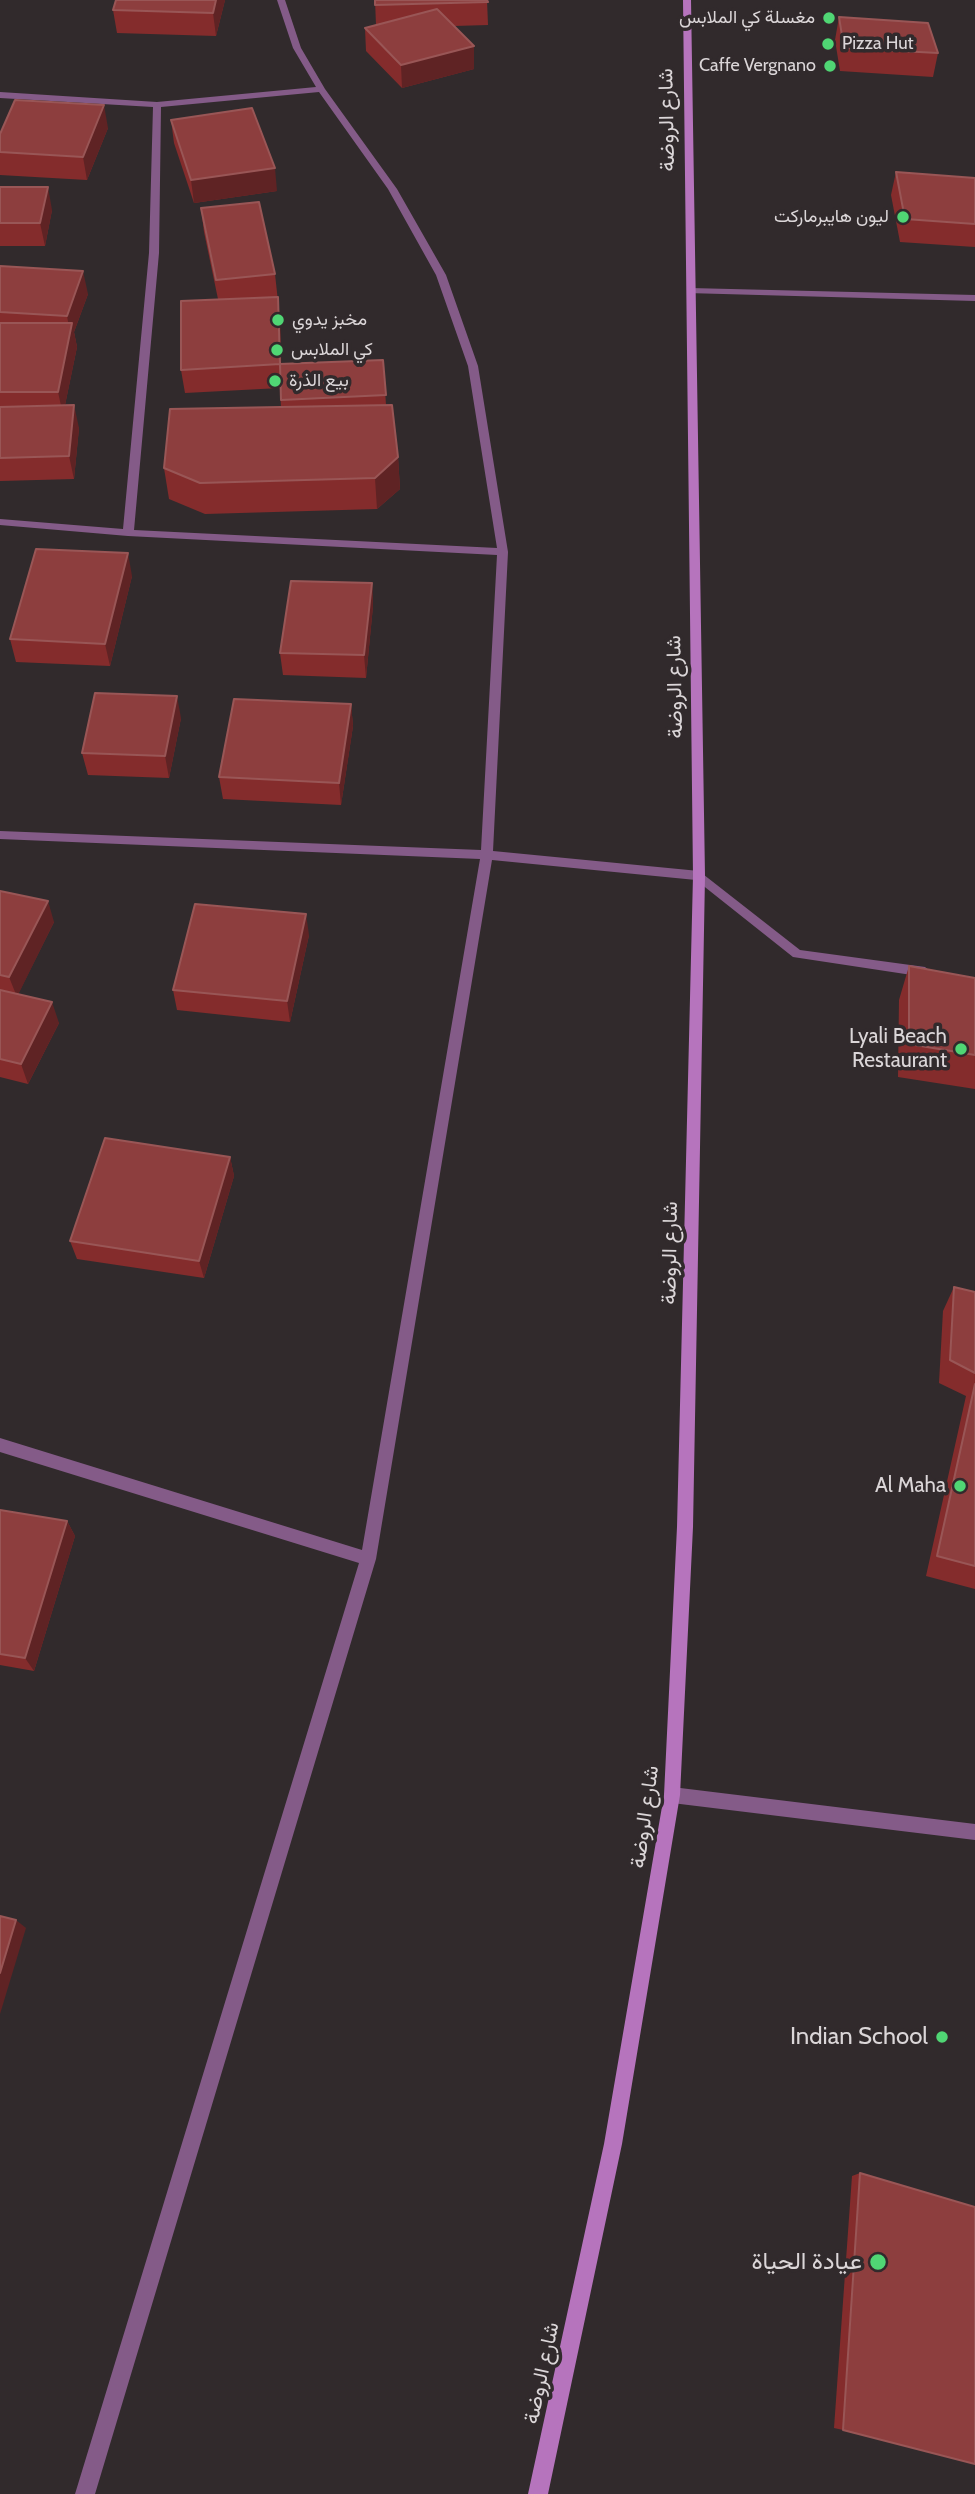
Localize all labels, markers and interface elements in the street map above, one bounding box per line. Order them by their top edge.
place label: مغسلة كي الملابس [679,7,815,29]
marker: مغسلة كي الملابس [821,10,837,26]
place label: Pizza Hut [842,33,914,55]
marker: Pizza Hut [820,36,836,52]
place label: Caffe Vergnano [699,55,816,77]
marker: Caffe Vergnano [822,58,838,74]
street label: شارع الروضة [653,68,681,172]
place label: ليون هايبرماركت [774,206,889,228]
marker: ليون هايبرماركت [895,209,911,225]
place label: مخبز يدوي [292,309,367,331]
marker: مخبز يدوي [270,312,286,328]
place label: كي الملابس [291,339,373,361]
marker: كي الملابس [269,342,285,358]
place label: بيع الذرة [289,370,349,392]
marker: بيع الذرة [267,373,283,389]
street label: شارع الروضة [661,635,689,739]
place label: Lyali Beach Restaurant [849,1024,947,1074]
marker: Lyali Beach Restaurant [953,1041,969,1057]
street label: شارع الروضة [656,1201,684,1305]
place label: Al Maha [875,1473,946,1499]
marker: Al Maha [952,1478,968,1494]
street label: شارع الروضة [625,1764,665,1870]
place label: Indian School [790,2023,928,2051]
marker: Indian School [934,2029,950,2045]
place label: عيادة الحياة [751,2248,862,2276]
marker: عيادة الحياة [868,2252,888,2272]
street label: شارع الروضة [519,2320,565,2426]

